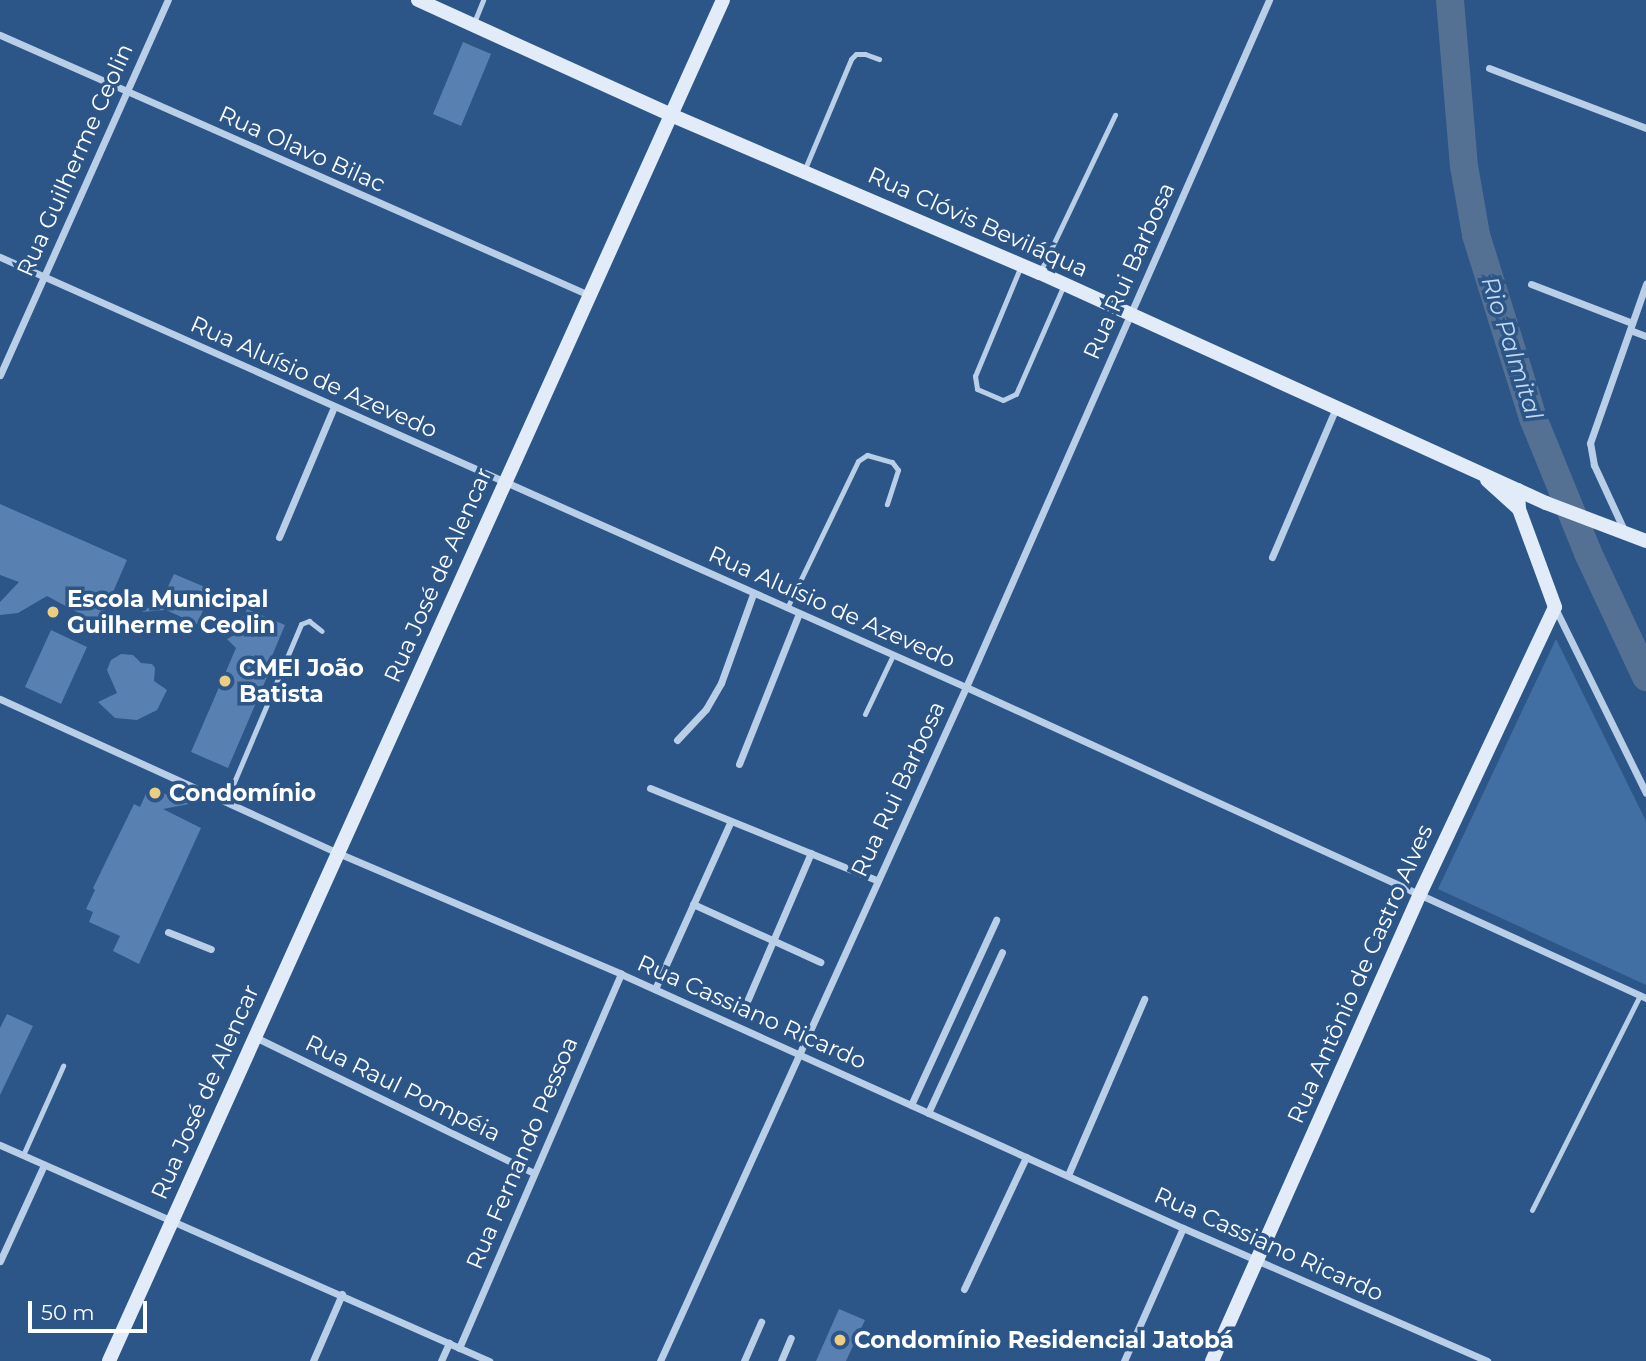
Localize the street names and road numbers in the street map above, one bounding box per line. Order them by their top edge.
street label: Rua Guilherme Ceolin [11,39,139,281]
street label: Rua Olavo Bilac [214,100,390,198]
street label: Rua Clóvis Beviláqua [864,161,1092,283]
street label: Rua Rui Barbosa [1078,178,1180,364]
street label: Rua Aluísio de Azevedo [186,310,442,444]
street label: Rua José de Alencar [378,463,498,687]
street label: Rua Aluísio de Azevedo [704,540,960,674]
street label: Rua Rui Barbosa [845,697,951,881]
street label: Rua Antônio de Castro Alves [1281,820,1439,1128]
street label: Rua Cassiano Ricardo [633,949,871,1075]
street label: Rua José de Alencar [145,980,265,1204]
street label: Rua Raul Pompéia [301,1029,505,1147]
street label: Rua Fernando Pessoa [460,1033,584,1273]
street label: Rua Cassiano Ricardo [1150,1181,1388,1307]

